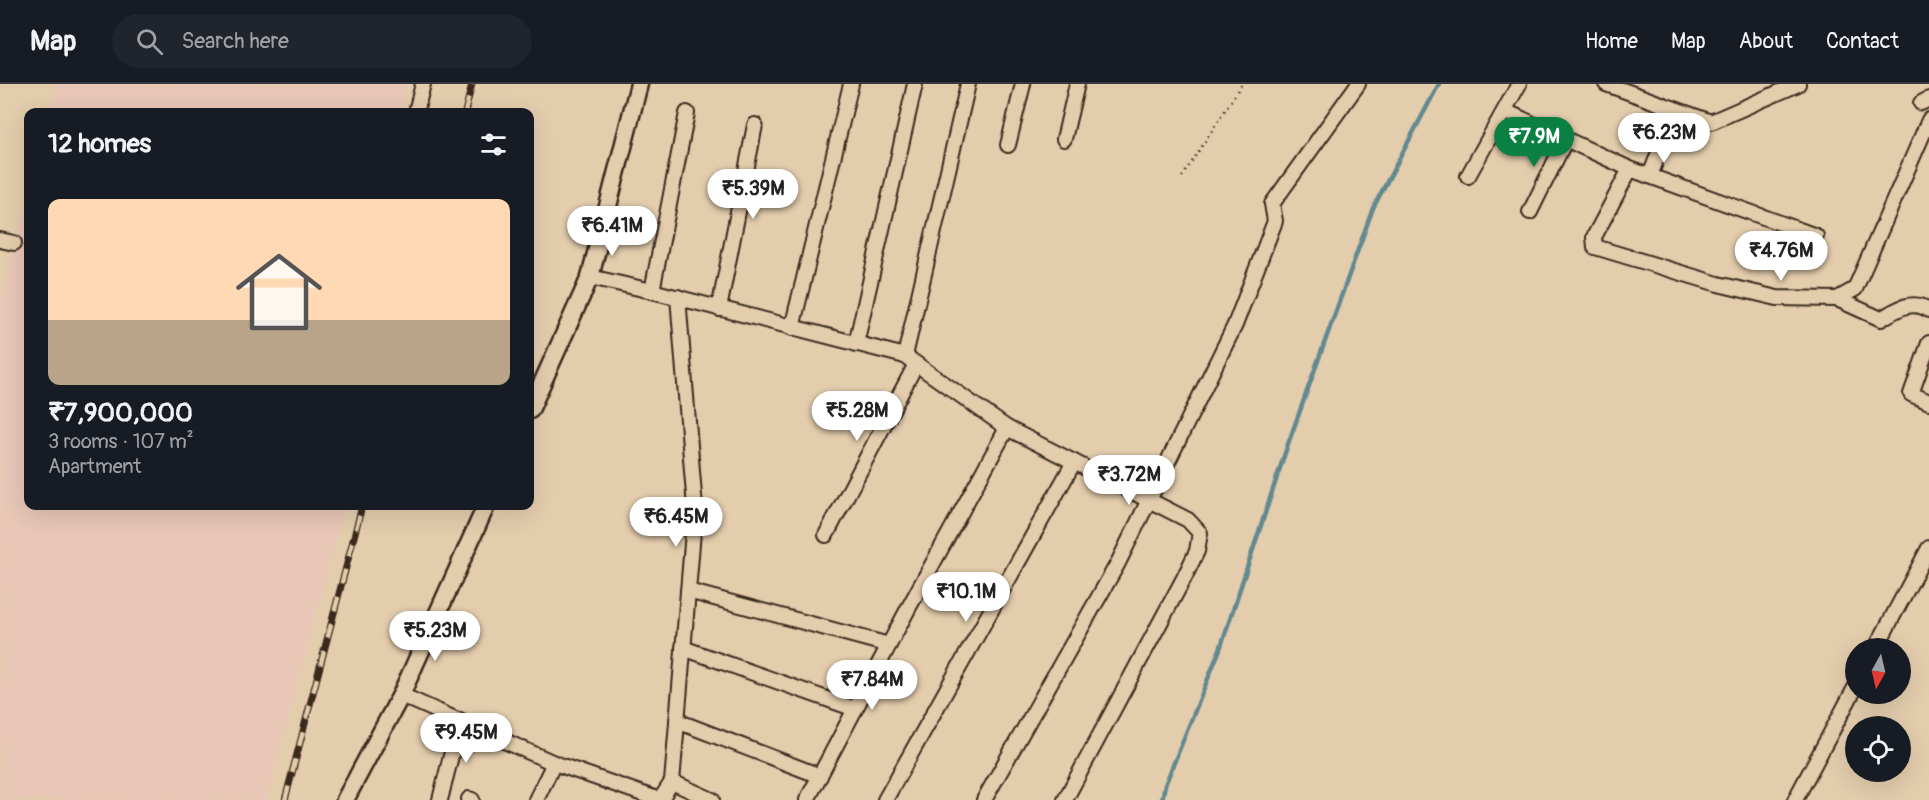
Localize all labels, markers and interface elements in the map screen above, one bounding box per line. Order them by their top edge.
search box [112,14,532,68]
text: Map [30,24,76,59]
icon: search [133,25,166,58]
text: Search here [181,27,289,55]
text: Home [1585,28,1638,55]
text: Map [1671,28,1706,55]
text: About [1739,28,1793,55]
text: Contact [1826,28,1899,55]
pin: ₹6.23M [1615,113,1713,164]
pin: ₹7.9M [1492,117,1576,168]
text: ₹6.23M [1632,120,1696,145]
text: ₹7.9M [1508,124,1560,149]
text: 12 homes [48,128,151,160]
icon: filters [477,128,510,161]
pin: ₹5.39M [704,169,802,220]
text: ₹5.39M [721,176,785,201]
pin: ₹6.41M [563,206,661,257]
text: ₹6.41M [581,213,643,238]
pin: ₹4.76M [1732,231,1830,282]
icon: home [225,238,333,346]
text: ₹4.76M [1749,238,1813,263]
pin: ₹5.28M [808,391,906,442]
text: ₹7,900,000 [48,397,193,429]
text: ₹5.28M [826,398,888,423]
text: 3 rooms · 107 m² [48,429,194,454]
text: Apartment [48,454,141,479]
pin: ₹3.72M [1080,455,1178,506]
text: ₹3.72M [1097,462,1161,487]
pin: ₹6.45M [627,497,725,548]
text: ₹6.45M [644,504,708,529]
pin: ₹10.1M [917,572,1015,623]
text: ₹10.1M [936,579,996,604]
pin: ₹5.23M [386,611,484,662]
text: ₹5.23M [403,618,467,643]
north arrow [1845,638,1911,704]
map controls [1845,638,1911,782]
pin: ₹7.84M [823,660,921,711]
text: ₹7.84M [840,667,904,692]
pin: ₹9.45M [417,713,515,764]
button: locate [1845,716,1911,782]
text: ₹9.45M [434,720,498,745]

